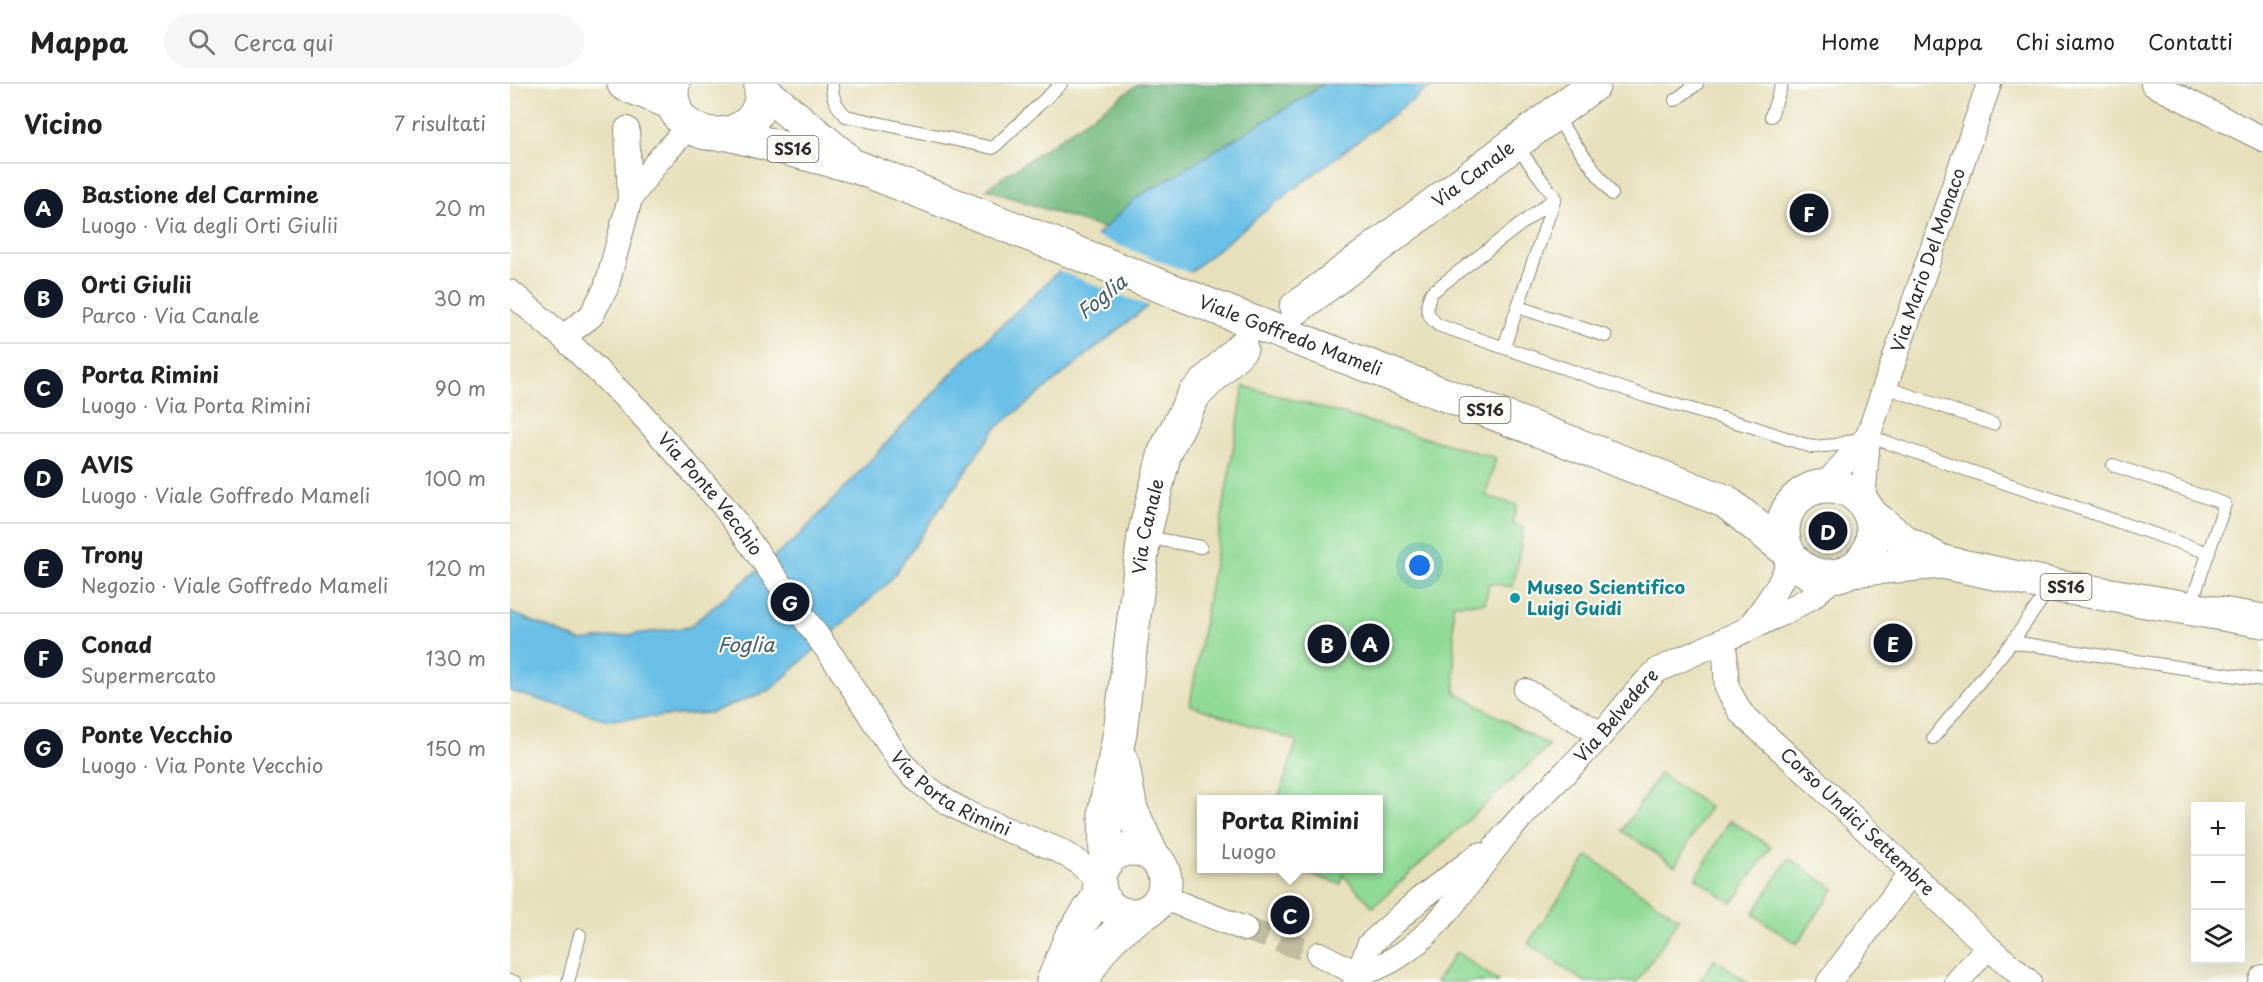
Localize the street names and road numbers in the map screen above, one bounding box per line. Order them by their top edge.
street label: Via Canale [1426,133,1520,213]
road number: SS16 [768,136,818,162]
street label: Via Mario Del Monaco [1883,164,1971,356]
street label: Viale Goffredo Mameli [1195,287,1386,382]
road number: SS16 [1460,397,1510,423]
street label: Via Ponte Vecchio [652,426,770,561]
street label: Via Canale [1124,475,1170,576]
road number: SS16 [2040,574,2092,600]
street label: Via Belvedere [1567,661,1664,768]
street label: Corso Undici Settembre [1775,740,1942,901]
street label: Via Porta Rimini [884,745,1015,842]

